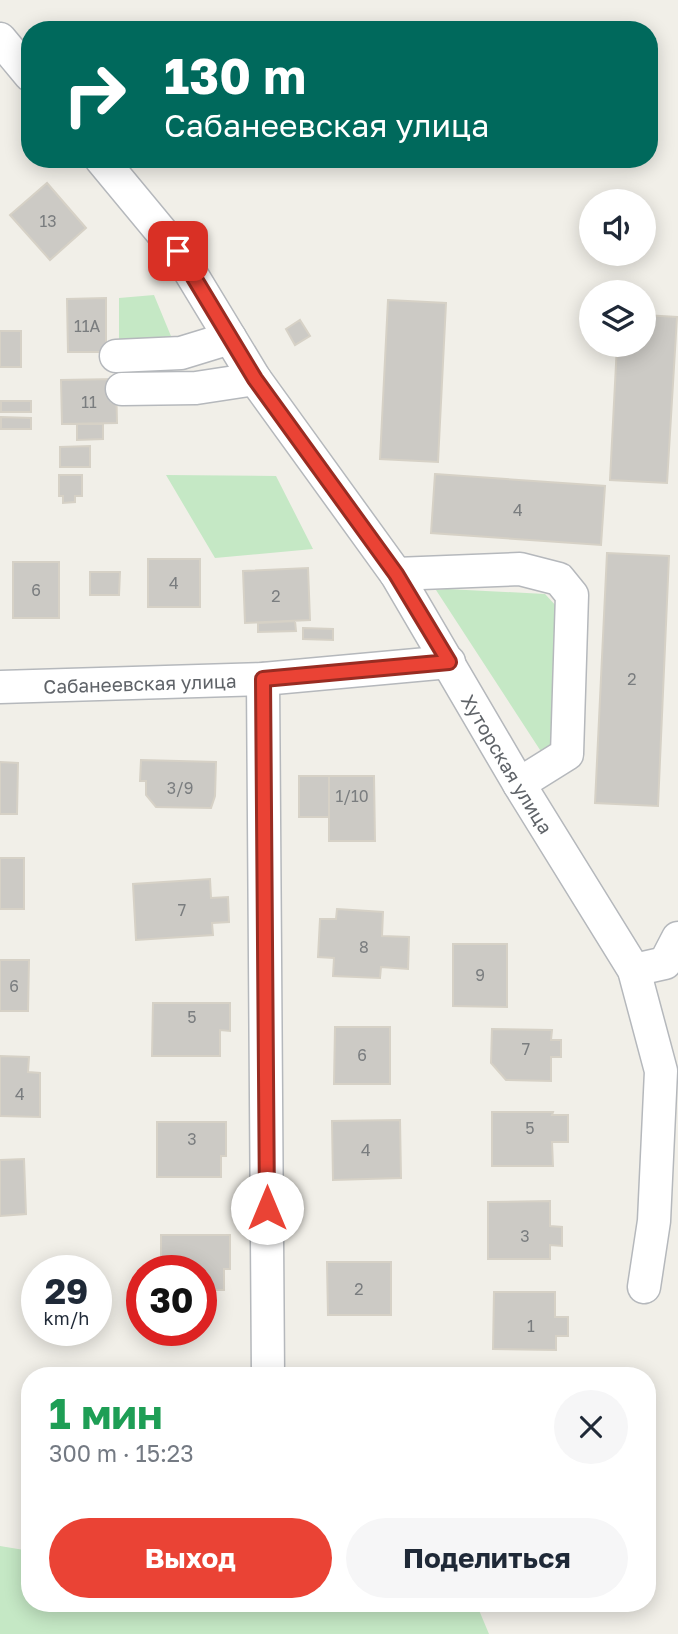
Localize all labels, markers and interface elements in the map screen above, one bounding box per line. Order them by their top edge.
text: 130 m [164,46,306,105]
icon: right [49,49,140,140]
text: Сабанеевская улица [164,106,489,144]
map controls [579,189,656,357]
button: sound [579,189,656,266]
house number: 13 [39,211,57,231]
pin [148,221,208,281]
icon: arrive [159,232,197,270]
button: layers [579,280,656,357]
house number: 11А [74,316,100,336]
house number: 11 [81,392,97,412]
house number: 4 [513,500,523,520]
house number: 4 [169,573,179,593]
house number: 6 [31,580,41,600]
house number: 2 [271,586,281,606]
street label: Сабанеевская улица [43,668,237,697]
house number: 2 [627,669,637,689]
street label: Хуторская улица [457,690,558,838]
house number: 3/9 [167,778,193,798]
house number: 1/10 [335,786,369,806]
house number: 7 [178,900,186,920]
house number: 8 [359,937,369,957]
house number: 9 [475,965,485,985]
house number: 6 [9,976,19,996]
house number: 5 [187,1007,197,1027]
house number: 7 [522,1039,530,1059]
house number: 6 [357,1045,367,1065]
house number: 4 [15,1084,25,1104]
house number: 5 [525,1118,535,1138]
house number: 3 [187,1129,197,1149]
house number: 4 [361,1140,371,1160]
position arrow [230,1171,304,1245]
house number: 3 [520,1226,530,1246]
speed limit sign: 30 [126,1255,217,1346]
text: 29 [45,1270,88,1312]
house number: 2 [354,1279,364,1299]
text: km/h [44,1307,89,1329]
house number: 1 [527,1316,535,1336]
text: 1 мин [49,1388,163,1438]
button: close [554,1390,628,1464]
text: 300 m · 15:23 [49,1439,194,1467]
button: Выход [49,1518,332,1598]
button: Поделиться [346,1518,628,1598]

